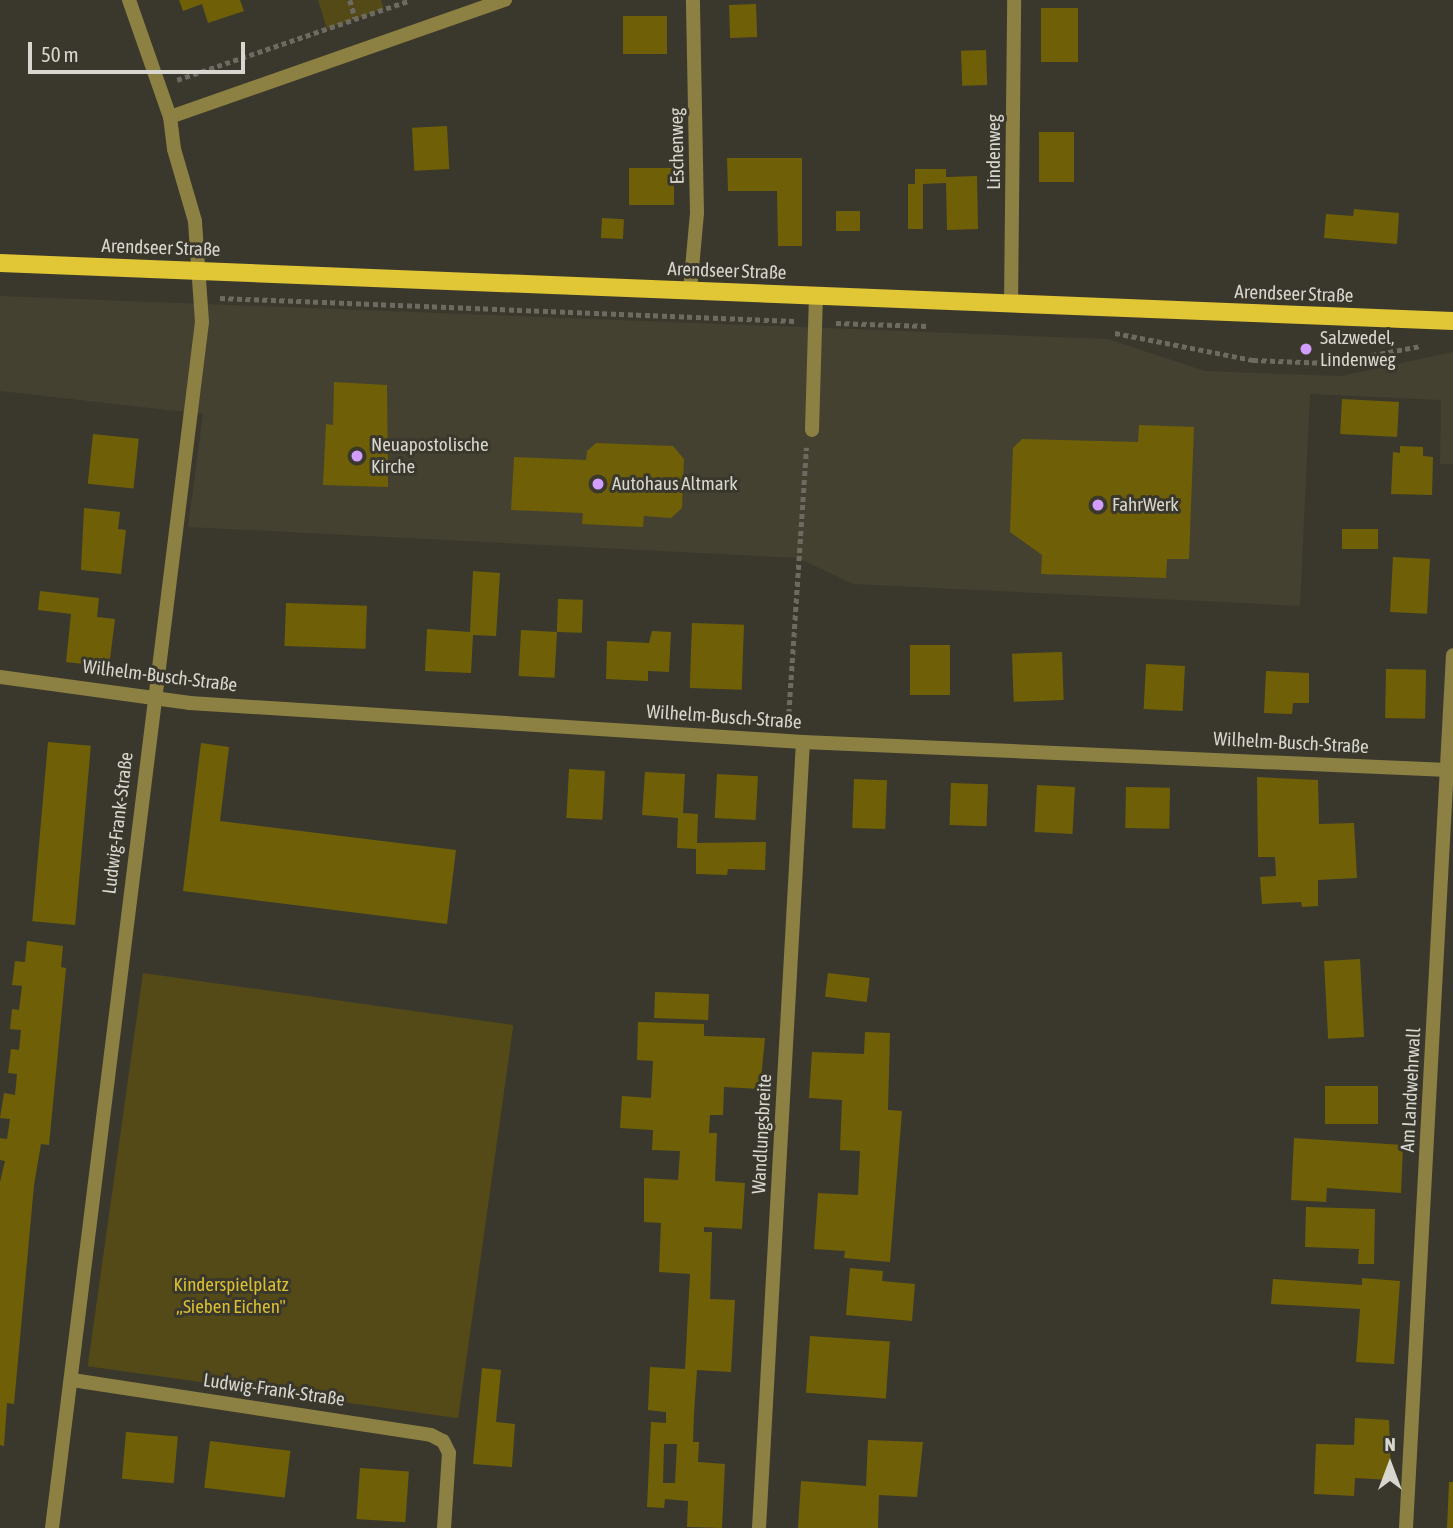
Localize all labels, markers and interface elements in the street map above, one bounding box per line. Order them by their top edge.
scale bar [32,28,248,72]
text: 50 m [41,42,79,66]
street label: Eschenweg [665,107,689,185]
street label: Lindenweg [983,114,1005,190]
street label: Arendseer Straße [101,235,221,261]
street label: Arendseer Straße [667,258,787,284]
street label: Arendseer Straße [1234,281,1354,307]
place label: Salzwedel, Lindenweg [1320,327,1396,371]
marker: Salzwedel, Lindenweg [1298,341,1314,357]
place label: Neuapostolische Kirche [371,434,489,478]
marker: Neuapostolische Kirche [349,448,365,464]
place label: Autohaus Altmark [612,473,738,495]
marker: Autohaus Altmark [590,476,606,492]
place label: FahrWerk [1112,494,1179,516]
marker: FahrWerk [1090,497,1106,513]
street label: Wilhelm-Busch-Straße [81,655,239,697]
street label: Wilhelm-Busch-Straße [646,700,802,734]
street label: Wilhelm-Busch-Straße [1213,728,1369,758]
street label: Ludwig-Frank-Straße [98,751,138,895]
street label: Am Landwehrwall [1396,1027,1426,1153]
street label: Wandlungsbreite [747,1073,777,1195]
park label: Kinderspielplatz „Sieben Eichen" [173,1274,289,1318]
street label: Ludwig-Frank-Straße [202,1369,346,1411]
north arrow [1355,1430,1425,1500]
text: N [1384,1433,1396,1455]

